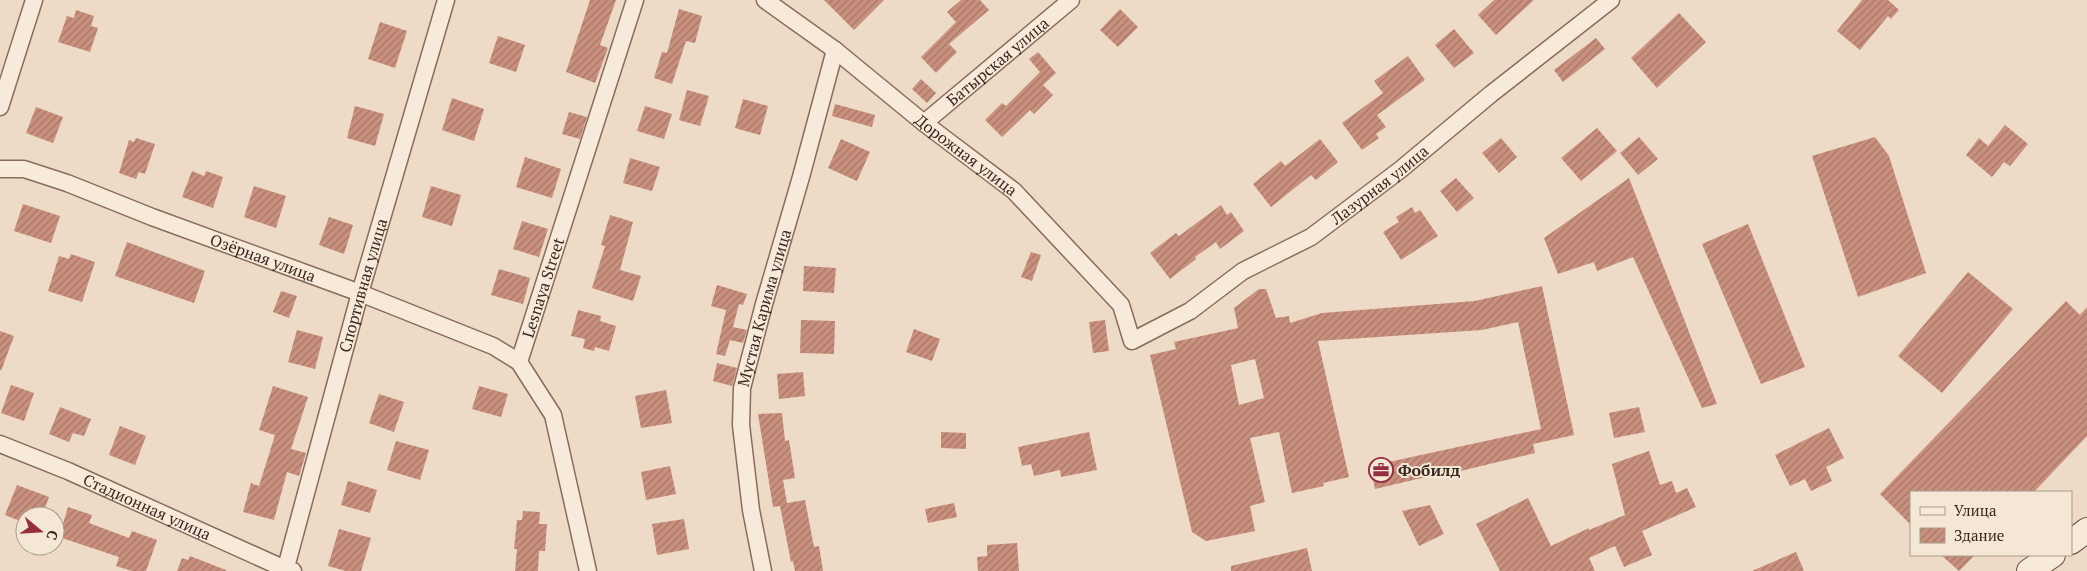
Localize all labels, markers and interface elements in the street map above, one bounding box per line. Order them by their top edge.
street label: Батырская улица [942,12,1054,111]
street label: Дорожная улица [910,109,1022,201]
street label: Лазурная улица [1326,140,1433,230]
street label: Спортивная улица [333,216,392,355]
street label: Мустая Карима улица [732,226,796,389]
street label: Озёрная улица [207,228,319,287]
street label: Lesnaya Street [516,235,569,341]
office icon: Фобилд [1368,457,1394,483]
place label: Фобилд [1398,459,1461,481]
street label: Стадионная улица [80,468,215,545]
legend [1910,491,2072,556]
text: Улица [1954,500,1997,520]
north arrow [15,506,65,556]
text: Здание [1954,525,2004,545]
text: С [42,528,63,542]

